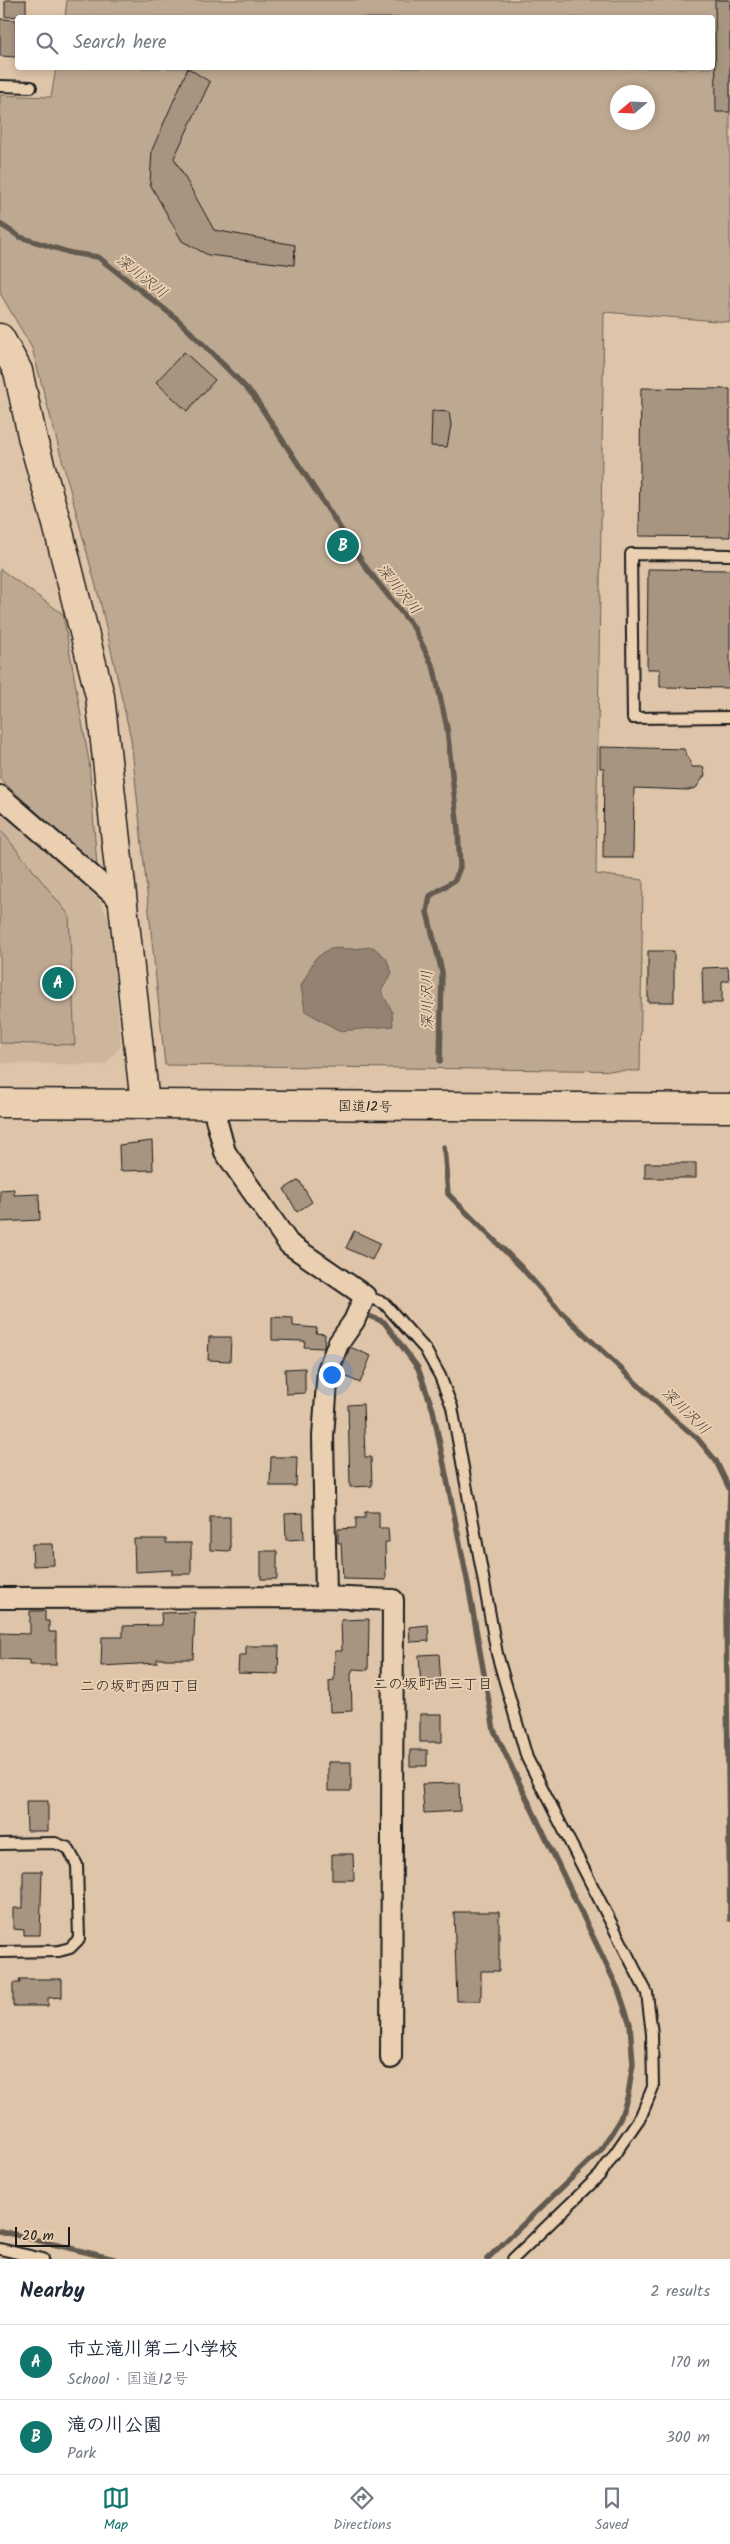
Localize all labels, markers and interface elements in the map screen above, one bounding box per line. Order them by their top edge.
search box [15,15,715,70]
text: Search here [73,28,167,58]
icon: search [33,29,61,57]
north arrow [610,85,655,130]
water label: 深川沢川 [110,249,172,305]
pin: B [327,527,359,565]
water label: 深川沢川 [370,559,426,621]
pin: A [42,964,74,1002]
water label: 深川沢川 [415,970,441,1030]
street label: 国道12号 [338,1096,392,1118]
your location [319,1362,345,1388]
water label: 深川沢川 [655,1382,715,1441]
district label: 二の坂町西三丁目 [373,1673,493,1697]
district label: 二の坂町西四丁目 [80,1675,200,1699]
scale bar [15,2224,70,2247]
text: 20 m [22,2225,54,2247]
text: Nearby [20,2275,85,2308]
text: 2 results [650,2279,710,2304]
text: 市立滝川第二小学校 [67,2335,238,2365]
text: A [31,2350,41,2375]
text: 170 m [670,2350,710,2375]
text: School · 国道12号 [67,2367,189,2392]
text: 滝の川公園 [67,2411,162,2441]
text: B [31,2425,41,2450]
text: 300 m [666,2425,710,2450]
text: Park [67,2441,96,2466]
tab: Map [102,2484,130,2536]
tab: Directions [333,2484,391,2536]
tab: Saved [595,2484,628,2536]

